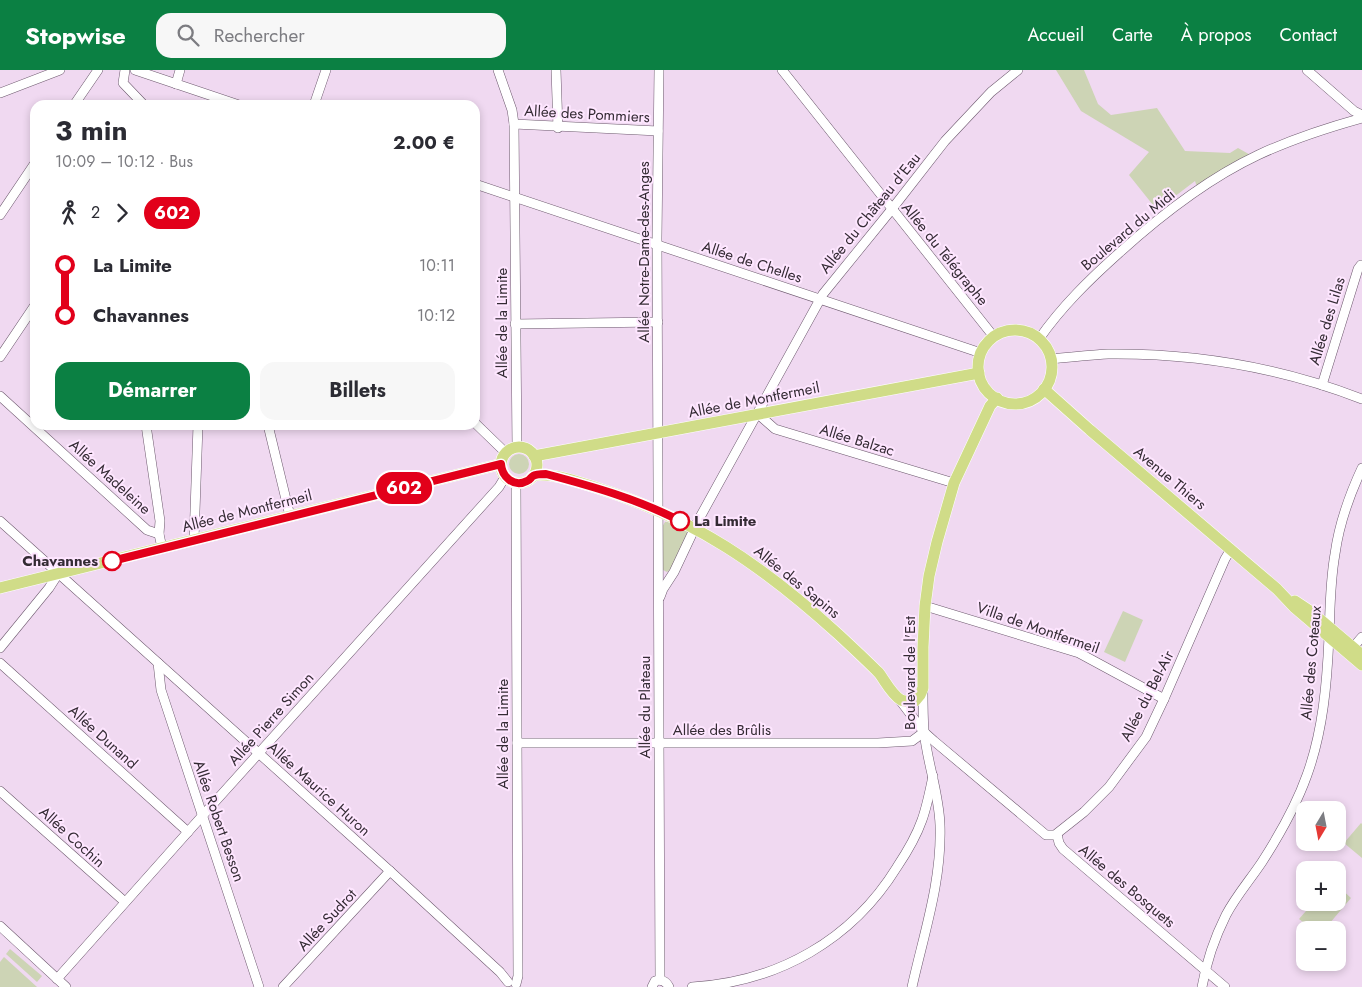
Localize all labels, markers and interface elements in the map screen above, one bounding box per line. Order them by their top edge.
search box [156,13,506,58]
text: Stopwise [25,18,126,53]
icon: search [174,21,202,49]
text: Rechercher [214,22,305,49]
text: Accueil [1027,22,1084,48]
text: Carte [1112,22,1153,48]
text: À propos [1181,22,1251,48]
text: Contact [1279,22,1337,48]
street label: Allée des Pommiers [524,100,650,128]
text: 3 min [55,110,128,151]
text: 2.00 € [393,129,455,156]
street label: Allée du Château d'Eau [814,148,926,278]
text: 10:09 – 10:12 · Bus [55,150,193,173]
street label: Allée Notre-Dame-des-Anges [633,161,655,343]
street label: Boulevard du Midi [1076,184,1180,276]
street label: Allée du Télégraphe [896,198,994,311]
icon: walk [55,199,83,227]
icon: forward [108,199,136,227]
text: 602 [154,200,190,226]
text: 2 [91,201,100,224]
street label: Allée de Chelles [699,235,805,289]
text: La Limite [93,252,172,279]
text: 10:11 [419,254,455,277]
street label: Allée de la Limite [491,268,513,378]
street label: Allée des Lilas [1303,274,1351,368]
text: Chavannes [93,302,189,329]
text: 10:12 [417,304,455,327]
button: Démarrer [55,362,250,420]
button: Billets [260,362,455,420]
street label: Allée de Montfermeil [686,376,822,424]
street label: Allée Balzac [817,418,897,462]
street label: Allée Madeleine [64,434,156,520]
street label: Avenue Thiers [1129,441,1211,515]
line badge: 602 [375,472,433,504]
text: 602 [386,475,422,501]
street label: Allée de Montfermeil [180,484,314,538]
place label: La Limite [694,510,757,532]
marker: La Limite [670,511,690,531]
street label: Allée des Sapins [749,540,845,624]
place label: Chavannes [22,550,98,572]
marker: Chavannes [102,551,122,571]
street label: Villa de Montfermeil [973,597,1103,659]
street label: Allée des Coteaux [1295,604,1327,721]
street label: Boulevard de l'Est [899,616,921,730]
street label: Allée du Bel-Air [1115,646,1180,745]
street label: Allée du Plateau [634,656,656,758]
street label: Allée Pierre Simon [223,668,319,770]
street label: Allée de la Limite [492,679,514,789]
street label: Allée Dunand [64,700,142,774]
street label: Allée des Brûlis [673,719,771,741]
street label: Allée Maurice Huron [263,737,375,841]
street label: Allée Robert Besson [188,757,250,885]
street label: Allée Cochin [34,801,110,873]
north arrow [1296,801,1346,851]
map controls [1296,801,1346,971]
street label: Allée des Bosquets [1074,839,1180,933]
button: + [1296,861,1346,911]
street label: Allée Sudrot [292,884,362,956]
button: − [1296,921,1346,971]

